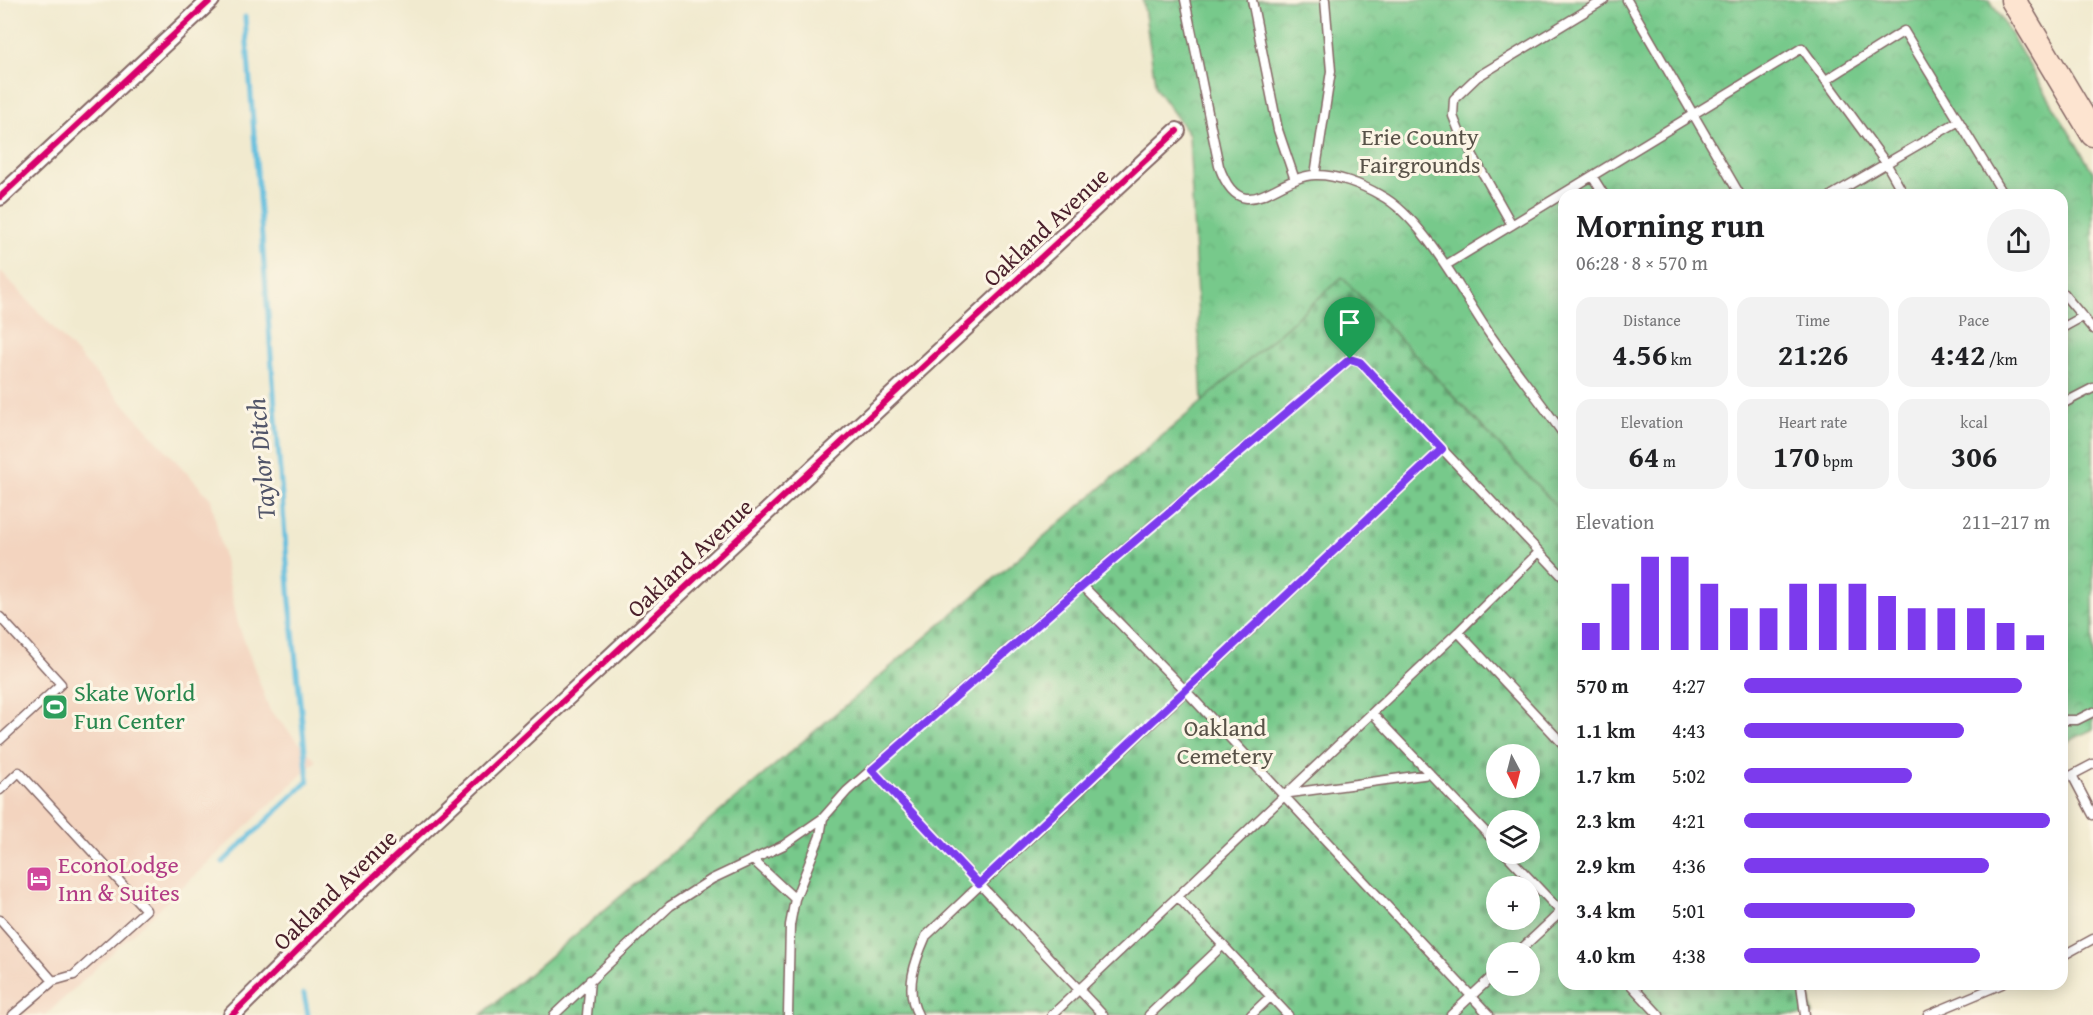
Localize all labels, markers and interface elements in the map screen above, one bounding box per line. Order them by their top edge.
park label: Erie County Fairgrounds [1359,119,1481,182]
street label: Oakland Avenue [975,159,1117,295]
text: Morning run [1576,201,1765,249]
button: share [1987,209,2050,272]
text: 06:28 · 8 × 570 m [1576,248,1708,277]
pin [1324,297,1375,359]
icon: arrive [1333,306,1366,339]
text: Distance [1623,308,1681,332]
text: Time [1796,308,1830,332]
text: Pace [1959,308,1989,332]
text: 4.56 [1612,332,1667,376]
text: 21:26 [1778,332,1848,376]
text: 4:42 [1930,332,1985,376]
text: km [1667,347,1692,371]
text: /km [1985,347,2018,371]
water label: Taylor Ditch [236,397,285,521]
text: Elevation [1621,410,1683,434]
text: Heart rate [1779,410,1847,434]
text: kcal [1960,410,1988,434]
text: 64 [1628,434,1659,478]
text: 170 [1773,434,1820,478]
text: 306 [1951,434,1997,478]
text: m [1659,449,1676,473]
text: bpm [1820,449,1853,473]
street label: Oakland Avenue [619,490,761,626]
text: Elevation [1576,507,1654,536]
text: 211–217 m [1962,507,2050,536]
text: 570 m [1576,671,1629,700]
text: 4:27 [1672,671,1706,700]
place label: Skate World Fun Center [74,675,196,738]
sports icon: Skate World Fun Center [40,692,70,722]
park label: Oakland Cemetery [1177,710,1273,773]
text: 1.1 km [1576,716,1635,745]
text: 4:43 [1672,716,1706,745]
north arrow [1486,744,1540,798]
map controls [1486,744,1540,996]
text: 1.7 km [1576,761,1635,790]
text: 5:02 [1672,761,1706,790]
text: 2.3 km [1576,806,1635,835]
text: 4:21 [1672,806,1706,835]
button: layers [1486,810,1540,864]
street label: Oakland Avenue [264,821,405,958]
place label: EconoLodge Inn & Suites [58,847,180,910]
text: 2.9 km [1576,851,1635,880]
text: 4:36 [1672,851,1706,880]
hotel icon: EconoLodge Inn & Suites [24,864,54,894]
button: + [1486,876,1540,930]
text: 3.4 km [1576,896,1635,925]
text: 5:01 [1672,896,1706,925]
text: 4.0 km [1576,941,1635,970]
text: 4:38 [1672,941,1706,970]
button: − [1486,942,1540,996]

